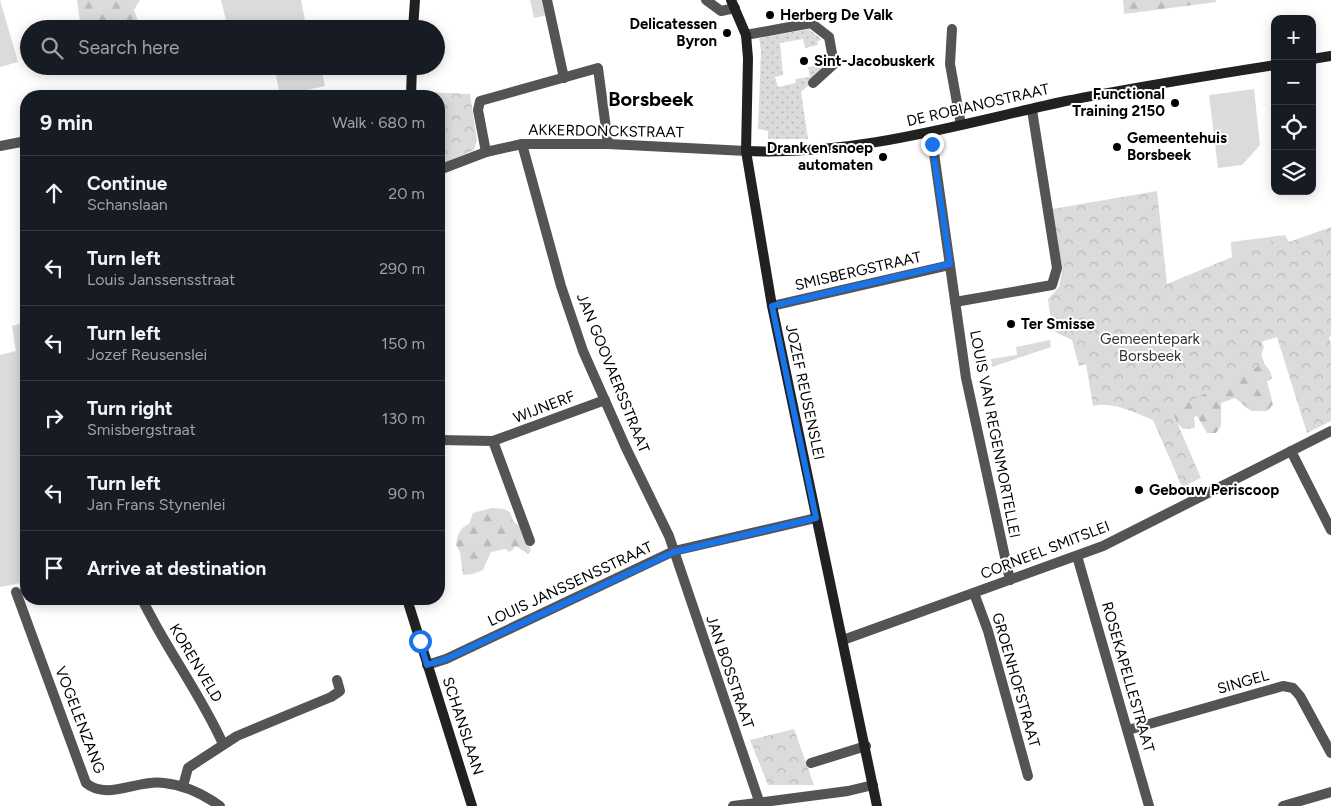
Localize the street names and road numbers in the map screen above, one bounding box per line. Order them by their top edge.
street label: DE ROBIANOSTRAAT [905,80,1052,130]
street label: AKKERDONCKSTRAAT [528,121,685,141]
street label: SMISBERGSTRAAT [793,248,924,294]
street label: JAN GOOVAERSSTRAAT [573,291,654,456]
street label: JOZEF REUSENSLEI [782,323,828,461]
street label: LOUIS VAN REGENMORTELLEI [966,328,1024,540]
street label: WIJNERF [511,387,577,427]
street label: CORNEEL SMITSLEI [978,517,1112,583]
street label: LOUIS JANSSENSSTRAAT [485,538,656,630]
street label: ROSEKAPELLESTRAAT [1098,600,1158,755]
street label: GROENHOFSTRAAT [988,611,1044,750]
street label: JAN BOSSTRAAT [702,613,758,732]
street label: KORENVELD [166,621,226,705]
street label: VOGELENZANG [51,664,109,776]
street label: SINGEL [1215,666,1271,698]
street label: SCHANSLAAN [439,675,487,777]

